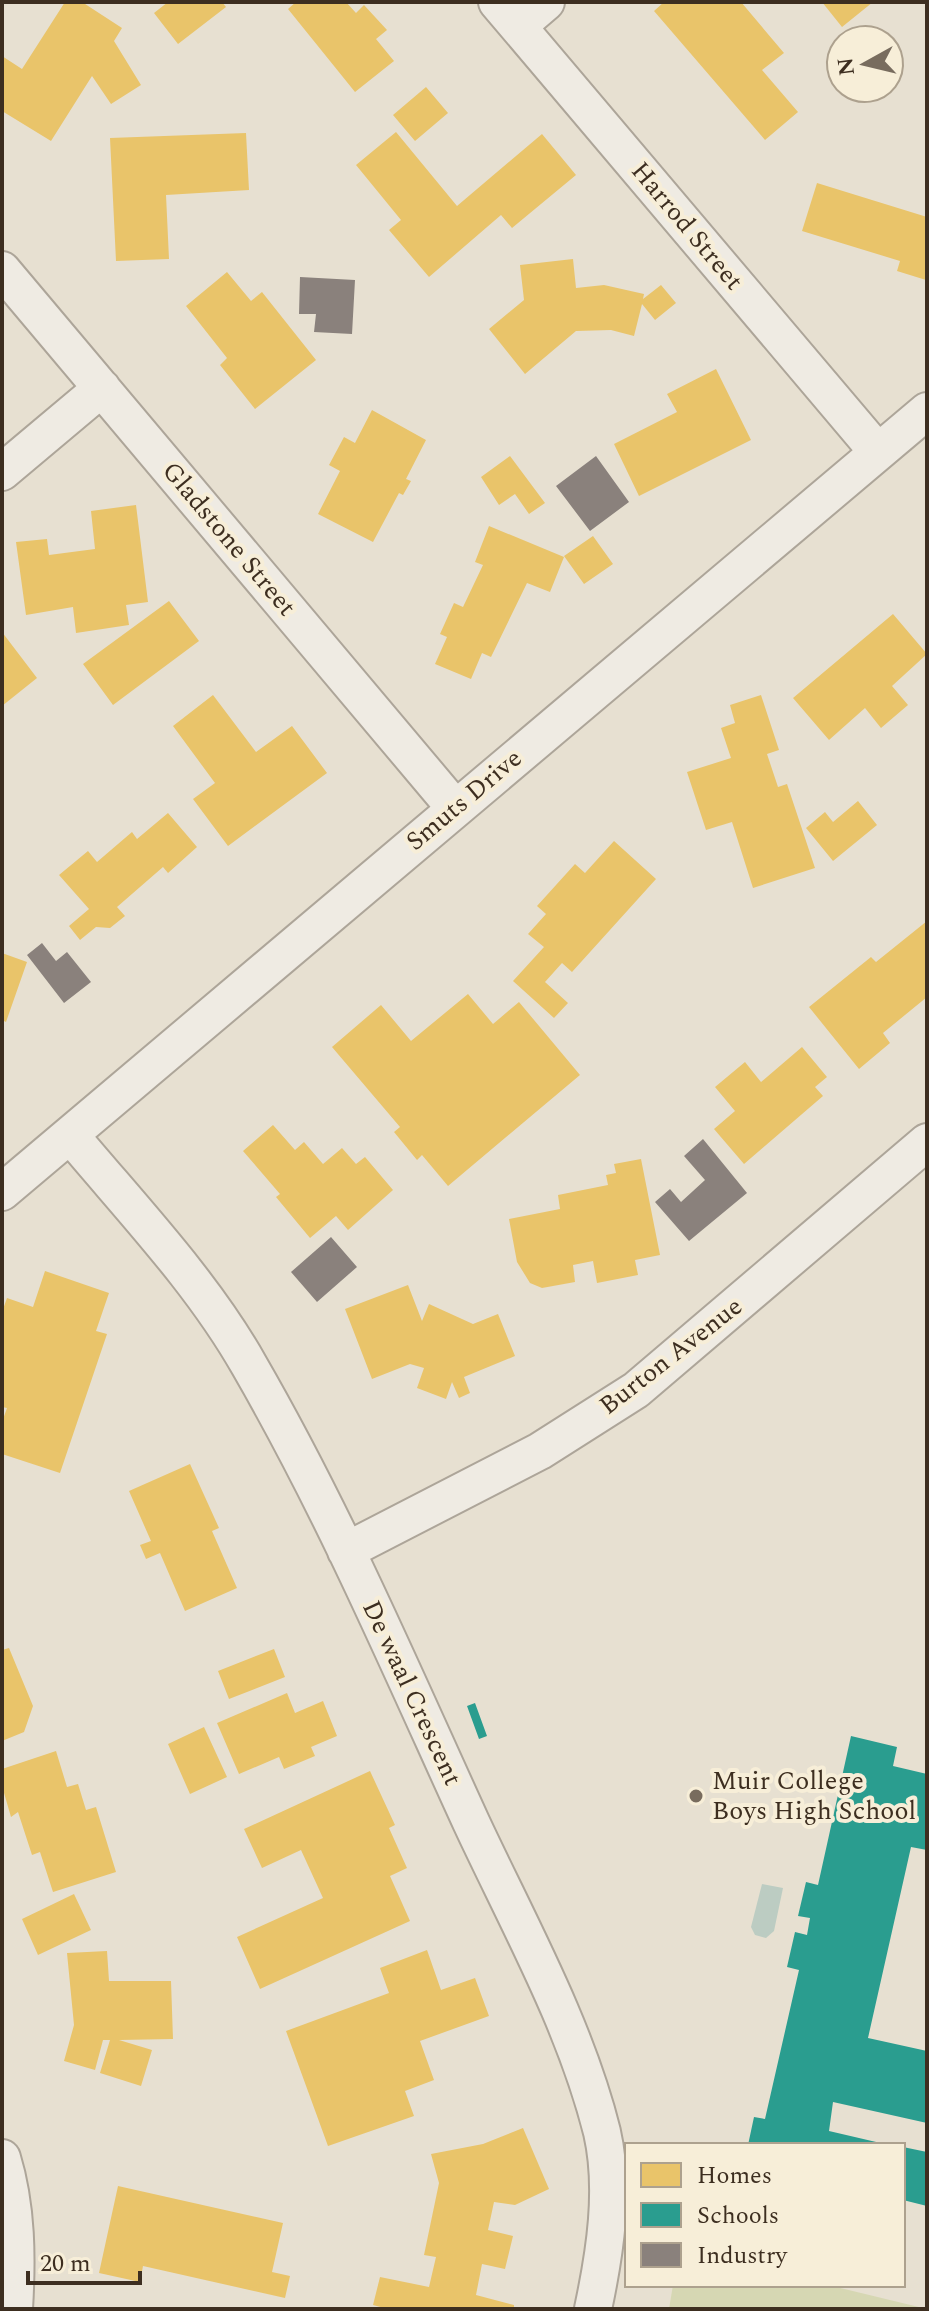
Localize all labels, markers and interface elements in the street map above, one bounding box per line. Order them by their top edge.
north arrow [825,24,905,104]
text: N [829,55,864,78]
street label: Harrod Street [621,153,753,299]
street label: Gladstone Street [152,453,306,625]
street label: Smuts Drive [397,739,531,861]
street label: Burton Avenue [591,1287,751,1425]
street label: De waal Crescent [351,1594,473,1792]
place label: Muir College Boys High School [712,1761,916,1831]
marker: Muir College Boys High School [687,1787,705,1805]
legend [625,2143,905,2287]
text: Homes [697,2158,772,2194]
text: Schools [697,2198,779,2234]
scale bar [28,2235,140,2285]
text: Industry [697,2238,789,2274]
text: 20 m [40,2246,91,2282]

